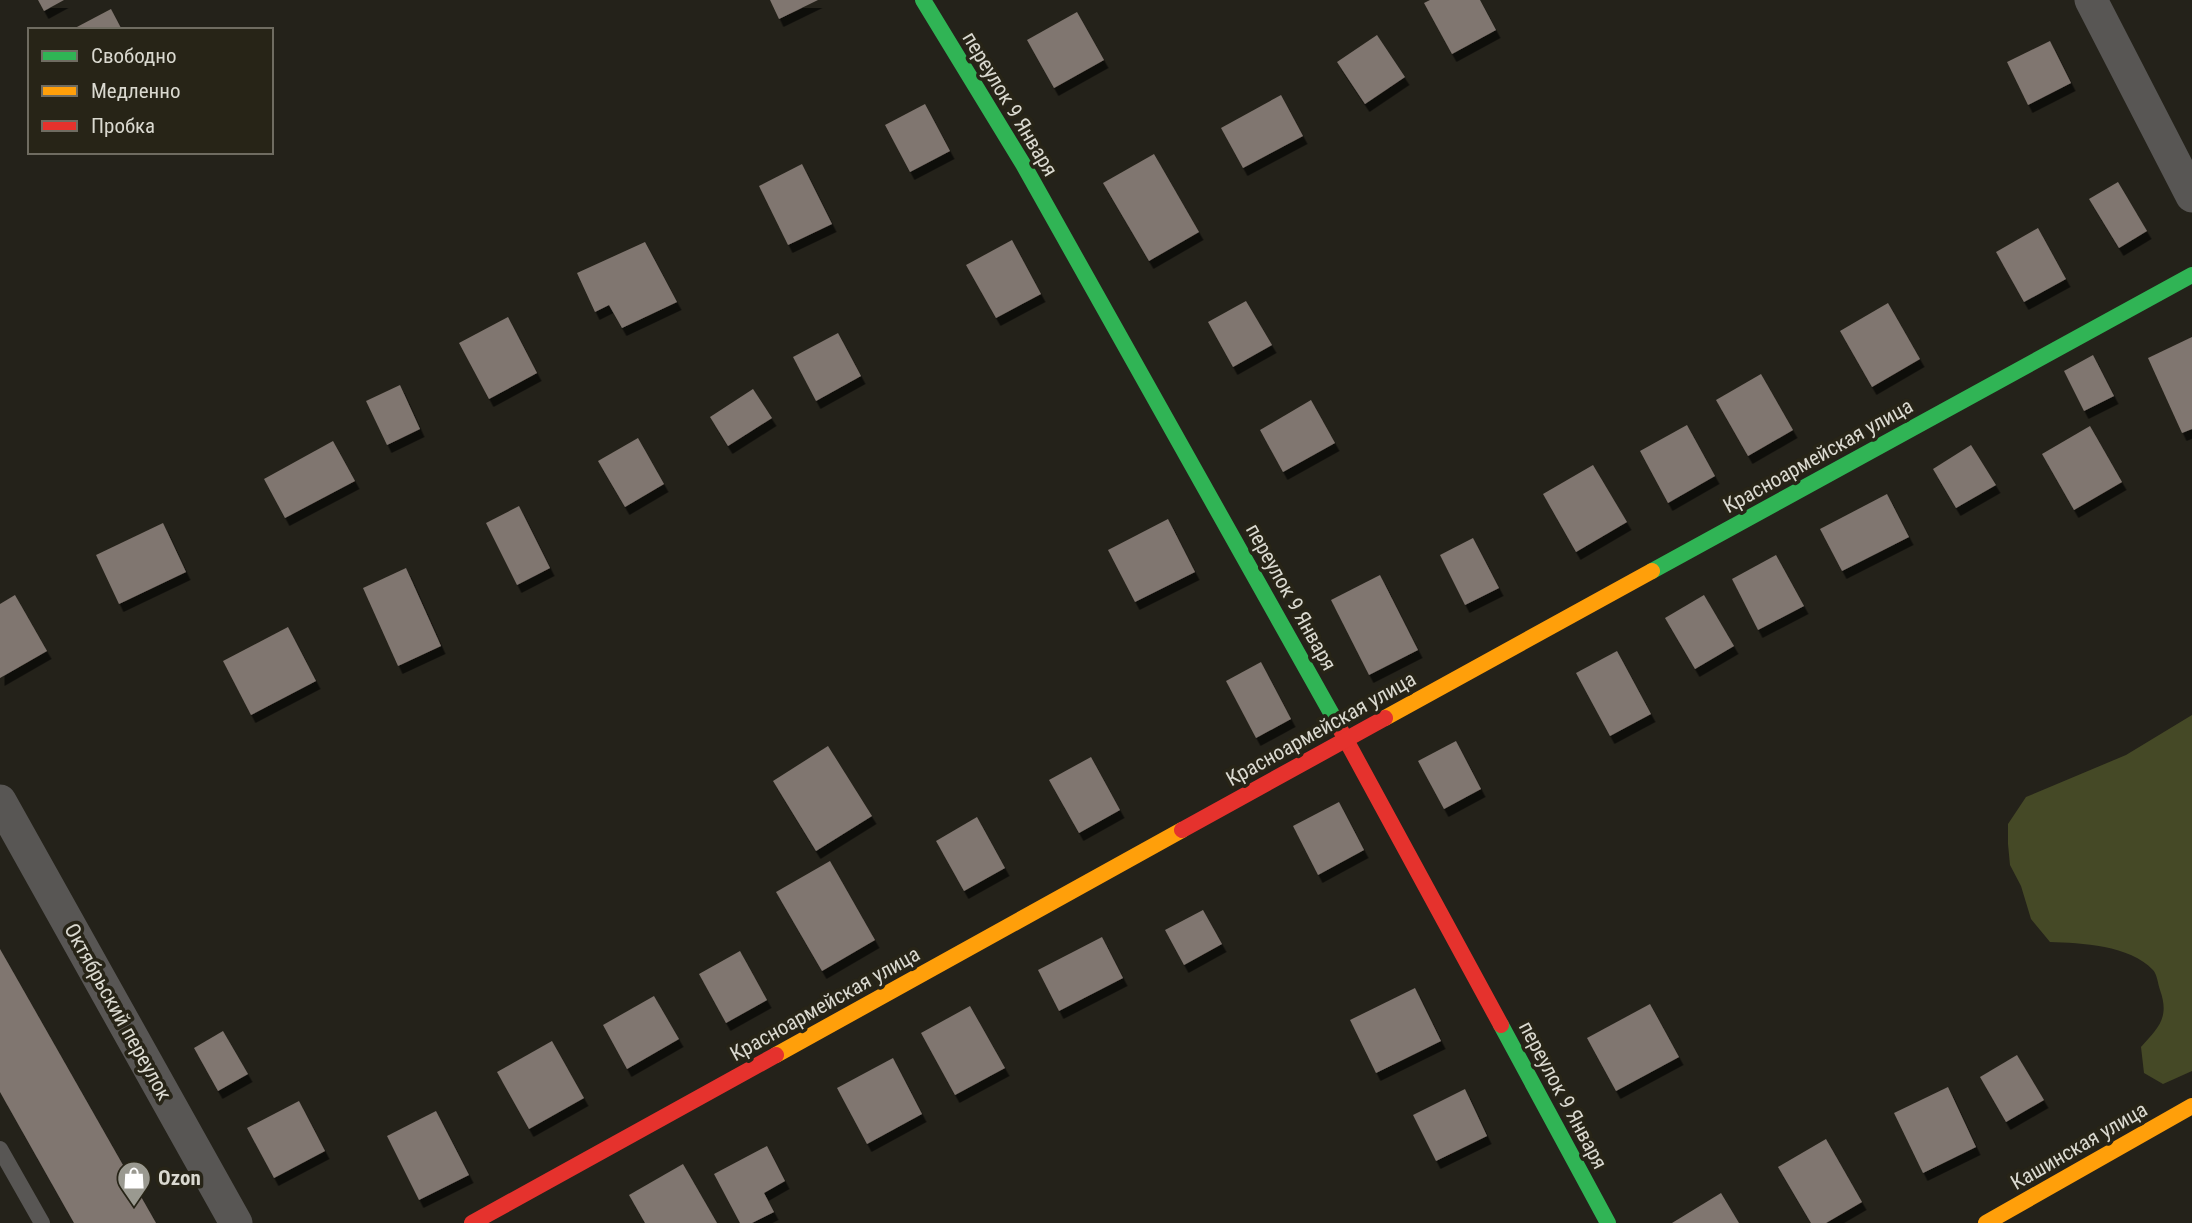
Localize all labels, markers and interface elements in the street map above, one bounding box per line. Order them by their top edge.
legend [28,28,273,154]
street label: переулок 9 Января [958,28,1062,180]
text: Свободно [91,44,177,68]
text: Медленно [91,79,180,103]
text: Пробка [91,114,155,138]
street label: Красноармейская улица [1719,394,1917,518]
street label: переулок 9 Января [1241,520,1341,674]
street label: Красноармейская улица [1222,667,1420,791]
street label: Октябрьский переулок [59,919,177,1105]
street label: Красноармейская улица [726,942,924,1066]
street label: переулок 9 Января [1514,1017,1612,1173]
street label: Кашинская улица [2006,1097,2152,1195]
shop icon: Ozon [115,1159,153,1208]
place label: Ozon [158,1166,201,1190]

